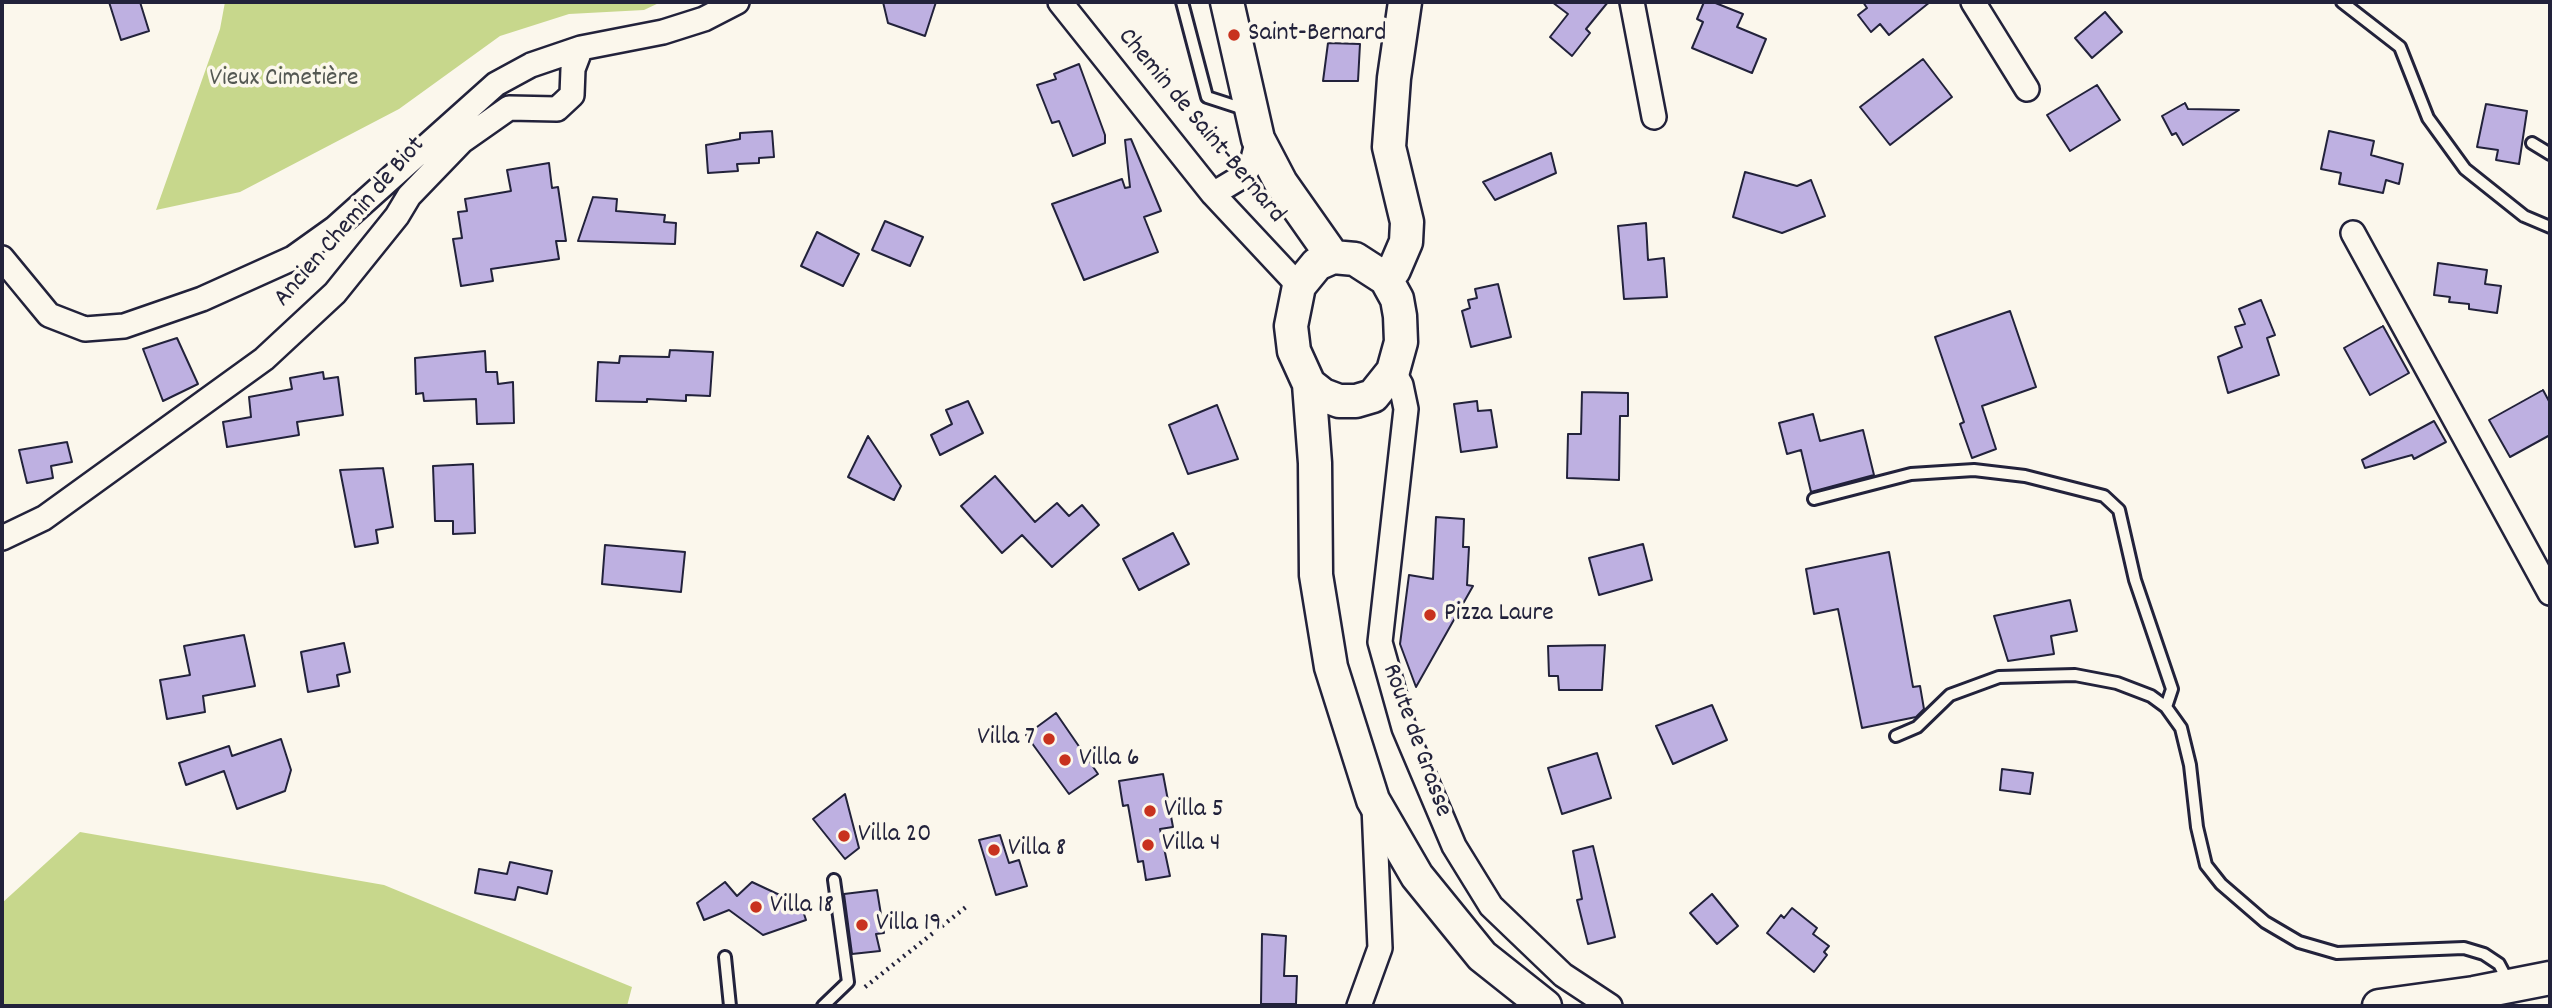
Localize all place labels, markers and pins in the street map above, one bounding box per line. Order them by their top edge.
place label: Saint-Bernard [1248,19,1386,51]
marker: Saint-Bernard [1226,27,1242,43]
place label: Pizza Laure [1444,599,1554,631]
marker: Pizza Laure [1422,607,1438,623]
place label: Villa 7 [977,723,1035,755]
marker: Villa 7 [1041,731,1057,747]
place label: Villa 6 [1079,744,1140,776]
marker: Villa 6 [1057,752,1073,768]
place label: Villa 5 [1164,795,1224,827]
marker: Villa 5 [1142,803,1158,819]
place label: Villa 20 [858,820,931,852]
marker: Villa 20 [836,828,852,844]
place label: Villa 4 [1162,829,1221,861]
place label: Villa 8 [1008,834,1066,866]
marker: Villa 4 [1140,837,1156,853]
marker: Villa 8 [986,842,1002,858]
place label: Villa 18 [770,891,834,923]
marker: Villa 18 [748,899,764,915]
place label: Villa 19 [876,909,941,941]
marker: Villa 19 [854,917,870,933]

